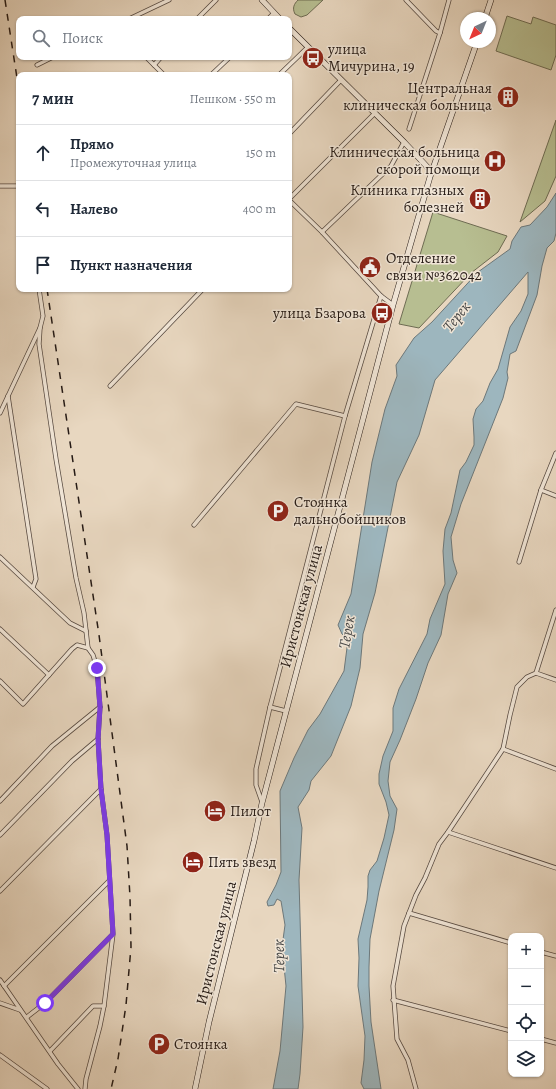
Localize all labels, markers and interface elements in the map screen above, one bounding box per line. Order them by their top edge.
north arrow [460,12,496,48]
search box [16,16,292,60]
icon: search [30,27,52,49]
text: Поиск [62,28,103,48]
place label: улица Мичурина, 19 [327,39,415,76]
bus stop icon: улица Мичурина, 19 [300,45,326,71]
place label: Центральная клиническая больница [343,78,492,115]
building icon: Центральная клиническая больница [495,84,521,110]
text: 7 мин [32,87,74,110]
text: Пешком · 550 m [189,90,276,107]
text: Прямо [70,134,114,154]
icon: ahead [32,142,54,164]
place label: Клиническая больница скорой помощи [329,142,480,179]
text: 150 m [246,144,276,161]
hospital icon: Клиническая больница скорой помощи [482,148,508,174]
text: Промежуточная улица [70,154,197,171]
place label: Клиника глазных болезней [350,180,465,217]
building icon: Клиника глазных болезней [467,186,493,212]
icon: left [32,198,54,220]
text: Налево [70,199,118,219]
text: 400 m [243,200,276,217]
place label: Отделение связи №362042 [386,248,482,285]
icon: arrive [32,254,54,276]
public building icon: Отделение связи №362042 [357,254,383,280]
text: Пункт назначения [70,255,192,275]
water label: Терек [438,297,476,337]
bus stop icon: улица Бзарова [369,300,395,326]
place label: улица Бзарова [272,303,366,323]
place label: Стоянка дальнобойщиков [293,492,406,529]
parking icon: Стоянка дальнобойщиков [265,498,291,524]
street label: Иристонская улица [275,542,327,670]
water label: Терек [333,614,361,651]
route end [88,659,106,677]
hotel icon: Пилот [202,798,228,824]
place label: Пилот [230,801,271,821]
hotel icon: Пять звезд [180,849,206,875]
place label: Пять звезд [208,852,276,872]
street label: Иристонская улица [191,879,241,1007]
map controls [508,933,544,1077]
button: + [508,933,544,969]
water label: Терек [268,939,290,973]
button: − [508,969,544,1005]
route start [36,994,54,1012]
button: locate [508,1005,544,1041]
parking icon: Стоянка [146,1031,172,1057]
place label: Стоянка [174,1034,228,1054]
button: layers [508,1041,544,1077]

